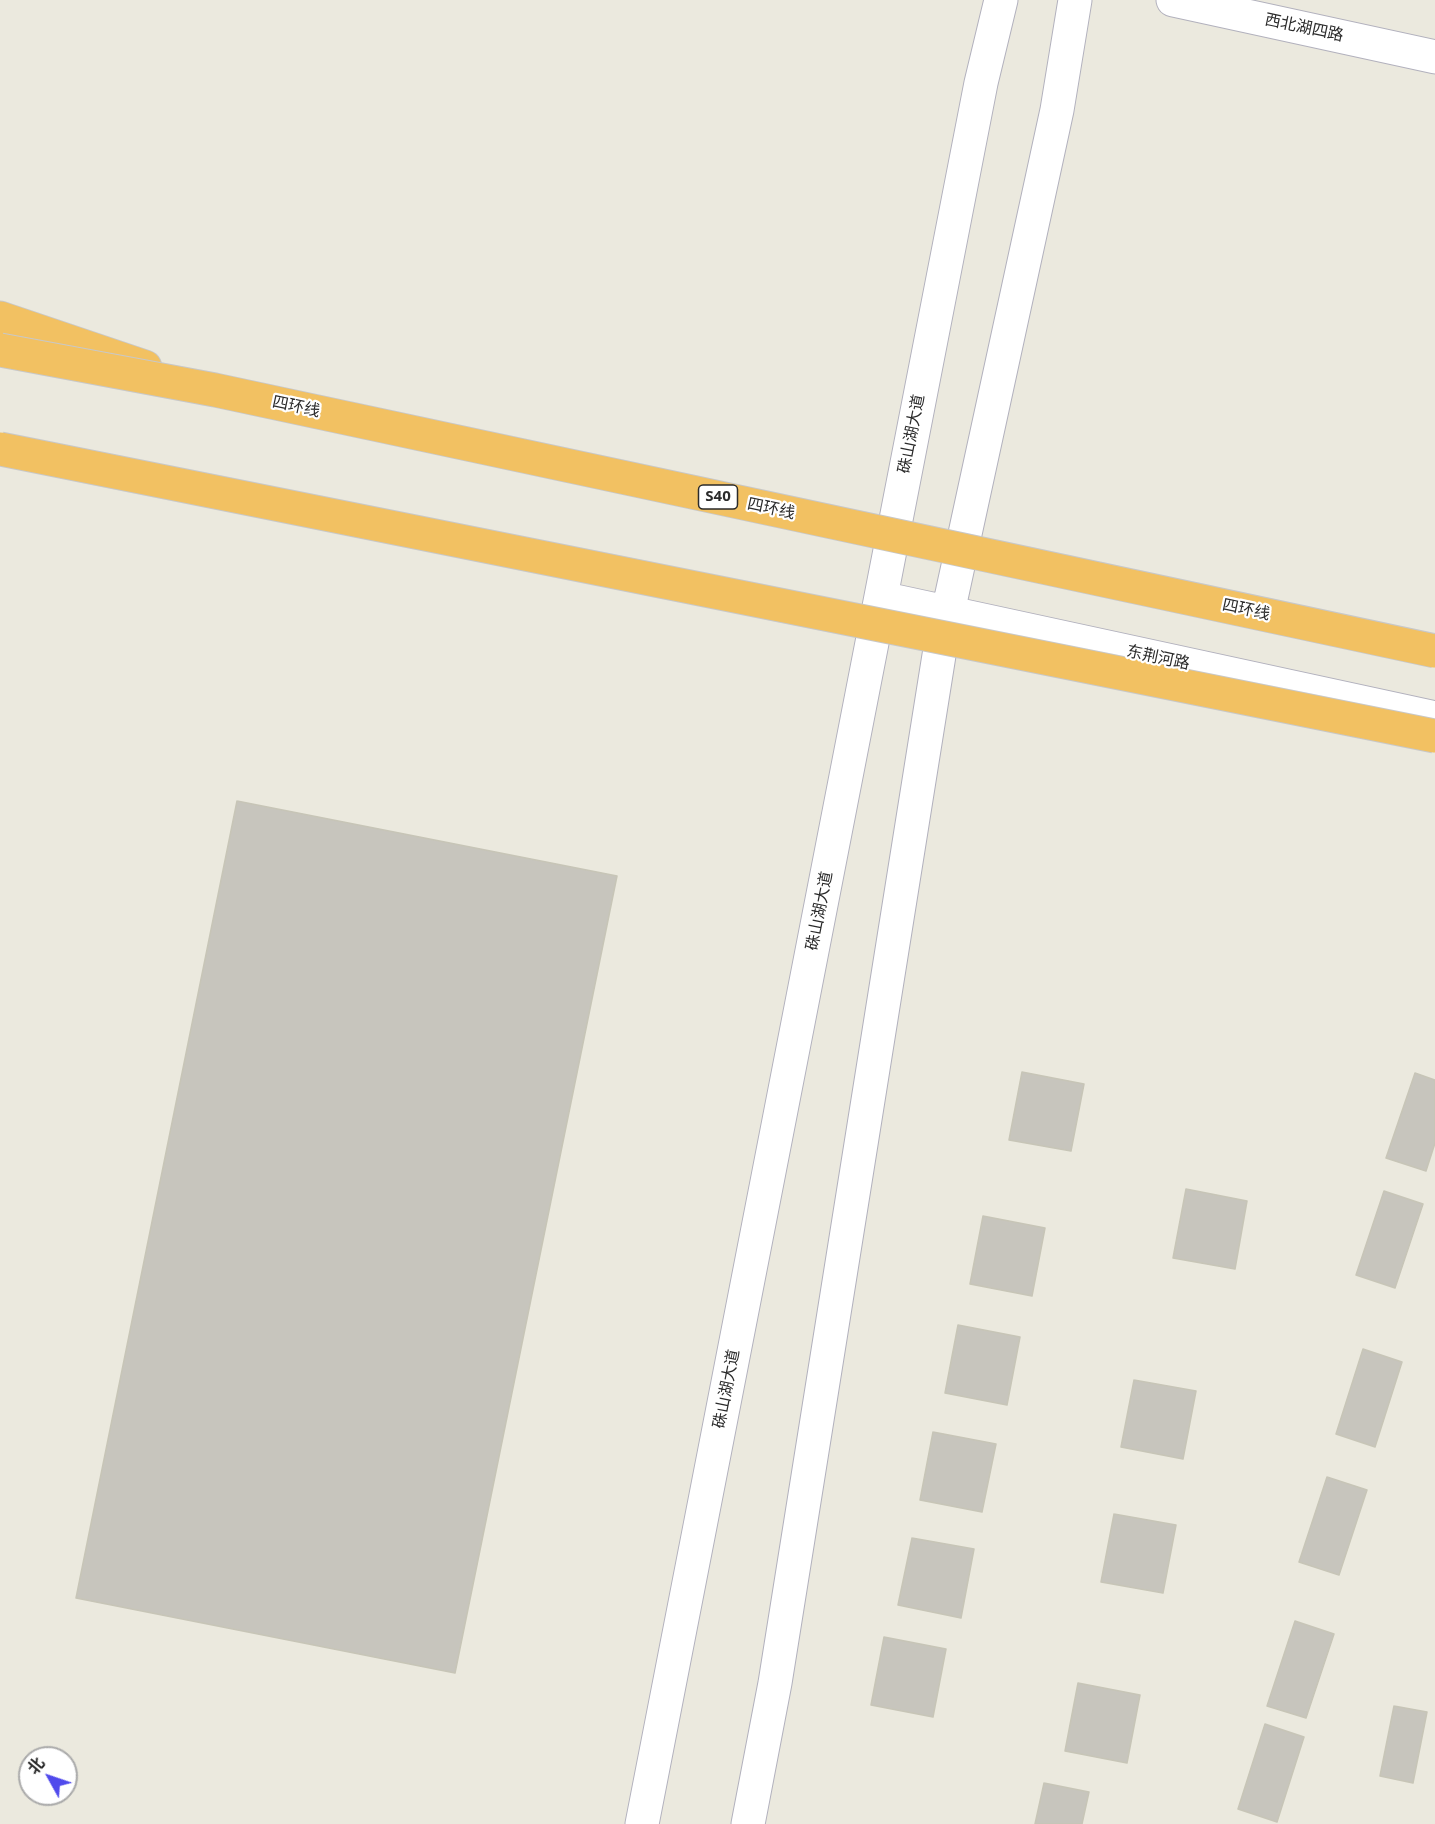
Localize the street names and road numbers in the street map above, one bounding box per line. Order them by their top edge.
street label: 西北湖四路 [1263,10,1345,46]
street label: 四环线 [271,393,321,421]
street label: 硃山湖大道 [895,393,929,475]
road number: S40 [698,485,738,509]
street label: 四环线 [746,495,796,523]
street label: 四环线 [1221,596,1271,624]
street label: 东荆河路 [1125,642,1191,674]
street label: 硃山湖大道 [803,870,837,952]
street label: 硃山湖大道 [710,1348,744,1430]

